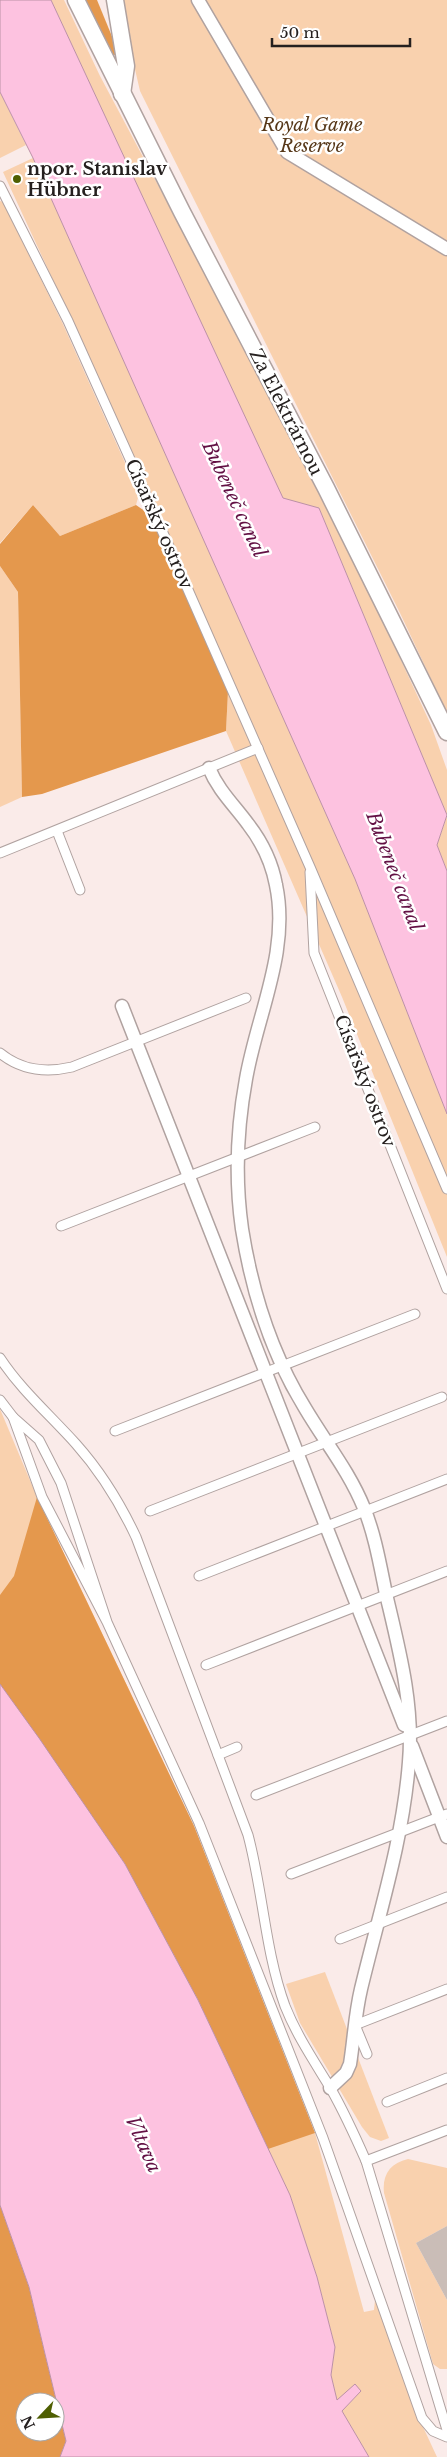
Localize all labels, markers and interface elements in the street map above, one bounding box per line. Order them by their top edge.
scale bar [272,15,410,47]
text: 50 m [280,23,320,42]
park label: Royal Game Reserve [261,114,362,157]
place label: npor. Stanislav Hübner [27,158,168,201]
marker: npor. Stanislav Hübner [11,173,23,185]
street label: Za Elektrárnou [245,345,327,479]
water label: Bubeneč canal [197,436,272,561]
street label: Císařský ostrov [120,455,198,593]
water label: Bubeneč canal [361,807,428,934]
street label: Císařský ostrov [330,1012,400,1150]
water label: Vltava [121,2112,166,2176]
north arrow [15,2392,65,2442]
text: N [17,2413,39,2432]

